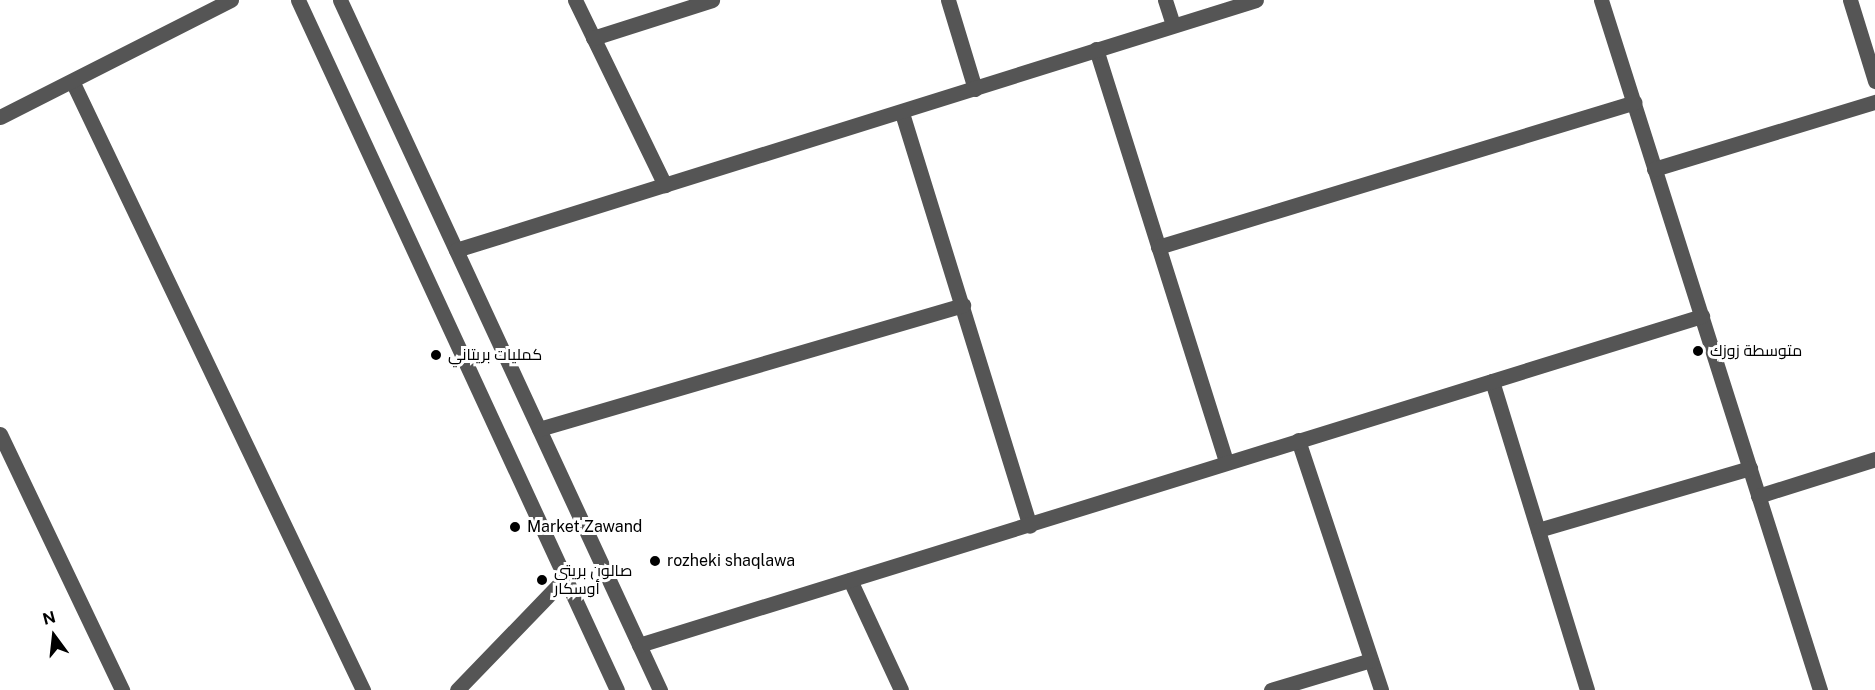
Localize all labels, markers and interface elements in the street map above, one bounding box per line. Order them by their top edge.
place label: متوسطة زوزك [1710,341,1802,361]
marker: متوسطة زوزك [1691,344,1705,358]
place label: كمليات بريتاني [448,345,542,365]
marker: كمليات بريتاني [429,348,443,362]
place label: Market Zawand [527,517,642,537]
marker: Market Zawand [508,520,522,534]
place label: rozheki shaqlawa [667,551,795,571]
marker: rozheki shaqlawa [648,554,662,568]
place label: صالون بريتي أوسكار [554,561,632,599]
marker: صالون بريتي أوسكار [535,573,549,587]
north arrow [24,606,84,666]
text: N [41,607,58,629]

